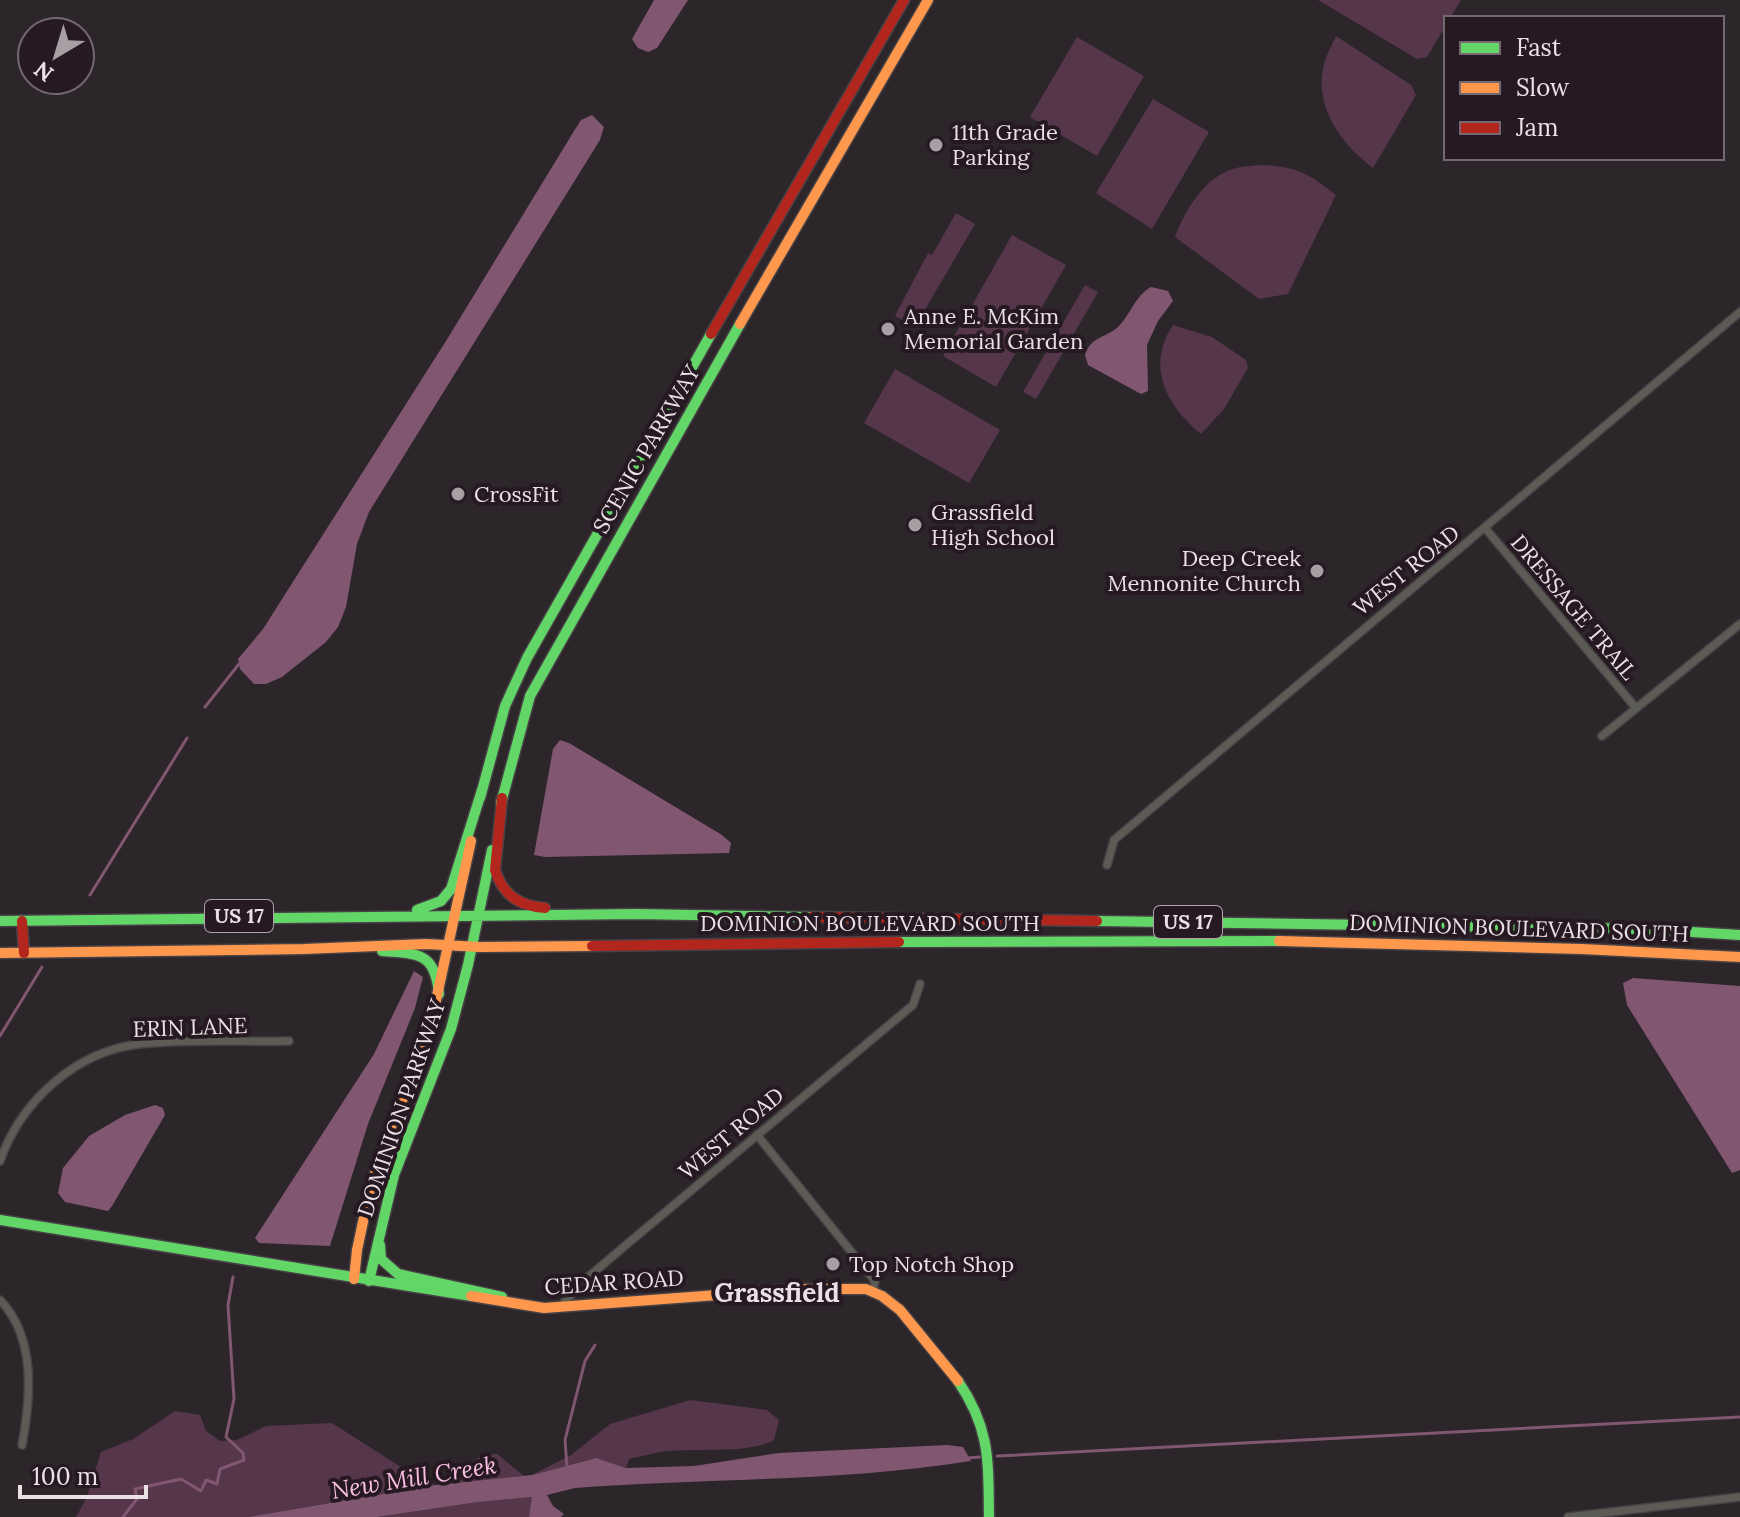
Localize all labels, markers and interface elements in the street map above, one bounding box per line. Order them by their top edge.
north arrow [16,16,96,96]
legend [1444,16,1724,160]
text: Fast [1516,32,1562,63]
text: N [28,55,59,88]
text: Slow [1516,72,1570,103]
text: Jam [1515,112,1558,143]
place label: 11th Grade Parking [952,118,1058,171]
marker: 11th Grade Parking [927,136,945,154]
place label: Anne E. McKim Memorial Garden [903,302,1083,355]
marker: Anne E. McKim Memorial Garden [879,320,897,338]
street label: SCENIC PARKWAY [586,359,706,538]
place label: CrossFit [474,480,559,508]
marker: CrossFit [449,485,467,503]
place label: Grassfield High School [931,498,1055,551]
marker: Grassfield High School [906,516,924,534]
street label: WEST ROAD [1347,519,1465,621]
street label: DRESSAGE TRAIL [1505,529,1643,686]
place label: Deep Creek Mennonite Church [1107,544,1301,597]
marker: Deep Creek Mennonite Church [1308,562,1326,580]
road number: US 17 [205,900,273,932]
road number: US 17 [1154,906,1222,938]
street label: DOMINION BOULEVARD SOUTH [1349,908,1689,948]
street label: DOMINION BOULEVARD SOUTH [700,909,1040,937]
street label: DOMINION PARKWAY [351,995,452,1220]
street label: ERIN LANE [132,1011,248,1043]
street label: WEST ROAD [673,1081,789,1185]
place label: Top Notch Shop [849,1250,1014,1278]
marker: Top Notch Shop [824,1255,842,1273]
street label: CEDAR ROAD [543,1263,685,1301]
district label: Grassfield [714,1276,840,1309]
scale bar [20,1449,146,1499]
water label: New Mill Creek [329,1449,499,1506]
text: 100 m [32,1461,98,1492]

